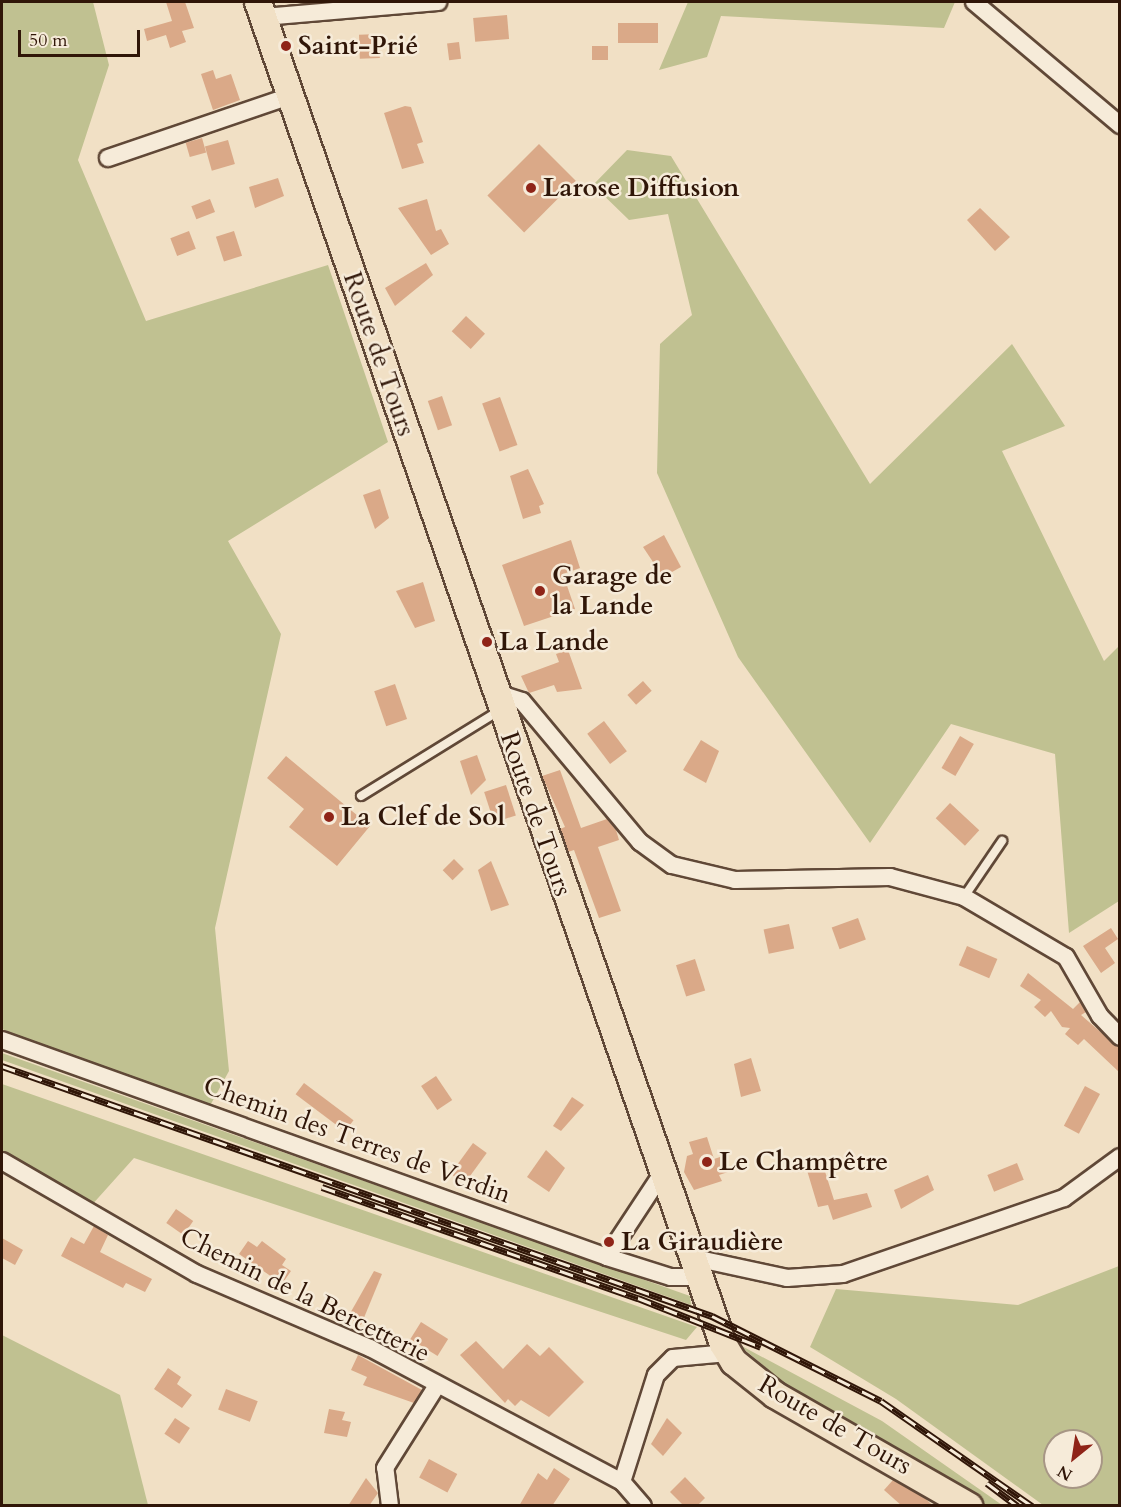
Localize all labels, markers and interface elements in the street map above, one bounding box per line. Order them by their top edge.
scale bar [21,18,142,56]
text: 50 m [29,28,68,53]
place label: Saint-Prié [298,30,418,62]
marker: Saint-Prié [279,39,293,53]
place label: Larose Diffusion [543,172,739,204]
marker: Larose Diffusion [524,181,538,195]
street label: Route de Tours [336,268,422,440]
place label: Garage de la Lande [552,560,672,622]
marker: Garage de la Lande [533,584,547,598]
place label: La Lande [499,626,609,658]
marker: La Lande [480,635,494,649]
street label: Route de Tours [493,728,579,900]
place label: La Clef de Sol [341,801,505,833]
marker: La Clef de Sol [322,810,336,824]
street label: Chemin des Terres de Verdin [199,1070,515,1210]
place label: Le Champêtre [719,1146,888,1178]
marker: Le Champêtre [700,1155,714,1169]
street label: Chemin de la Bercetterie [175,1221,435,1369]
place label: La Giraudière [621,1226,783,1258]
marker: La Giraudière [602,1235,616,1249]
street label: Route de Tours [753,1369,917,1481]
north arrow [1043,1429,1103,1489]
text: N [1053,1460,1077,1486]

